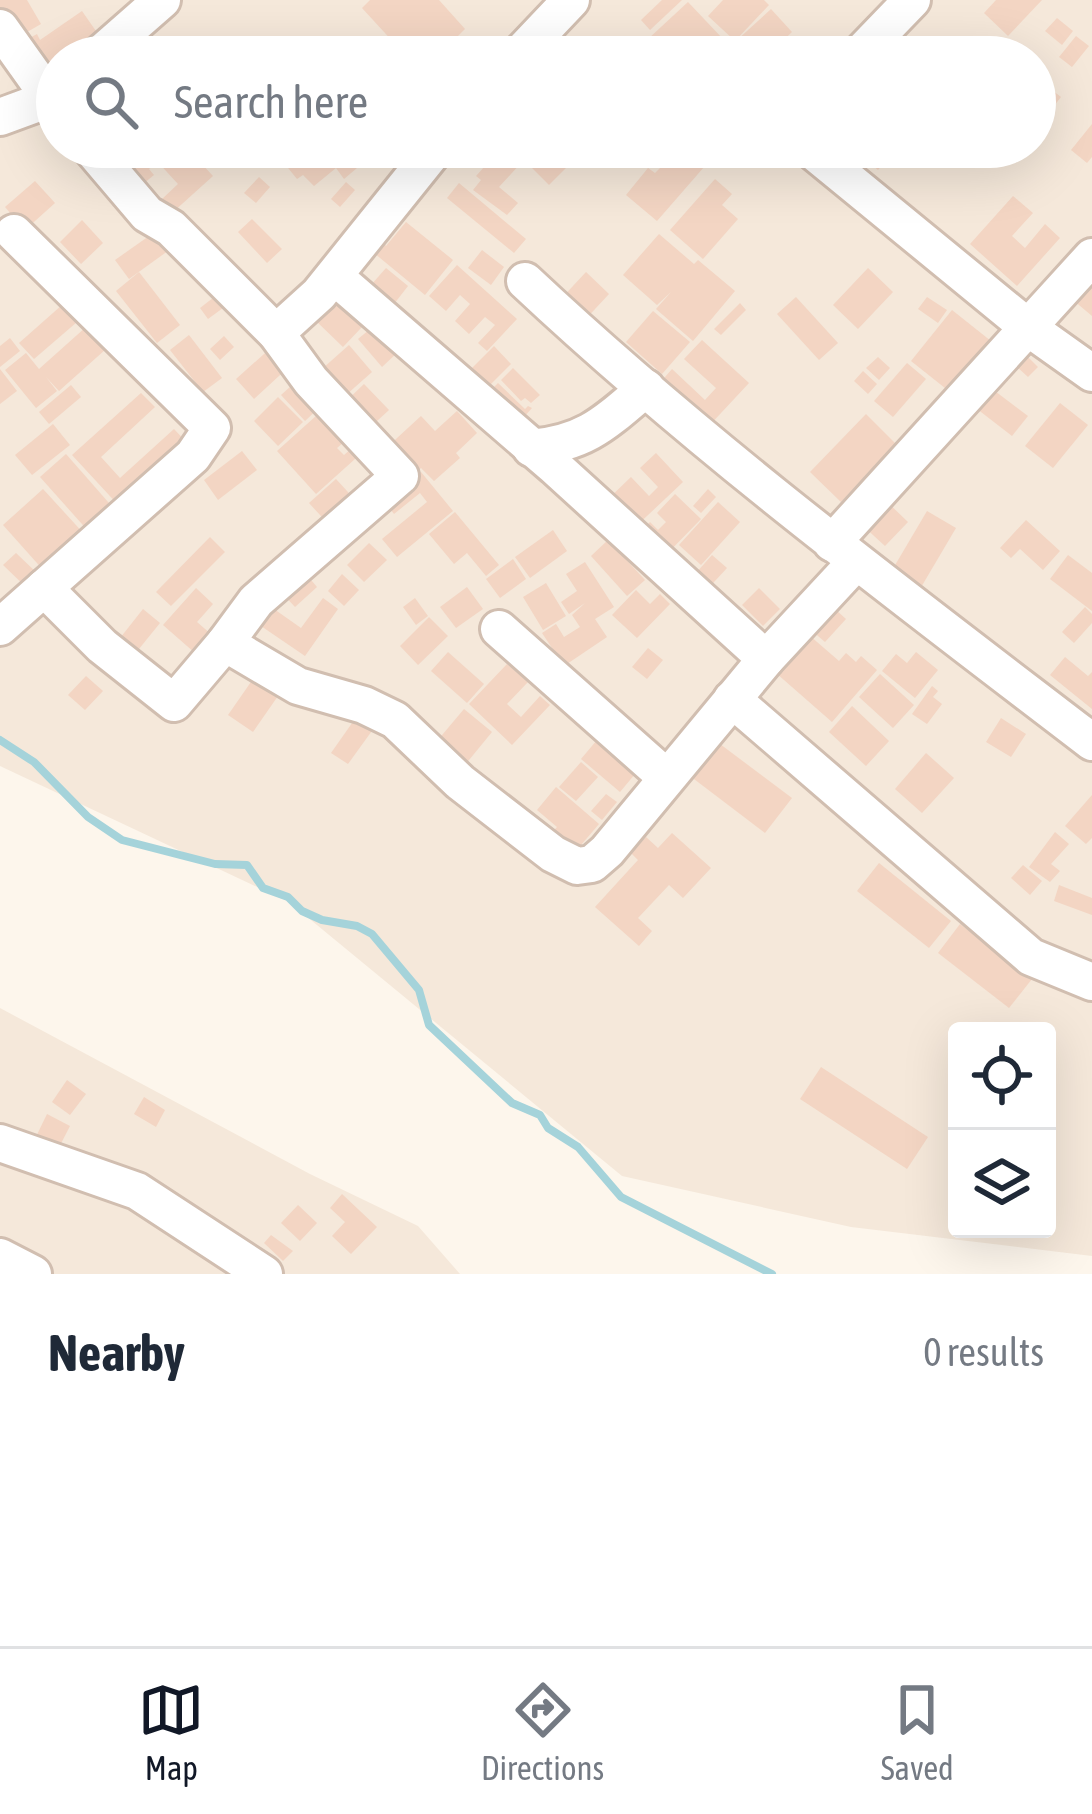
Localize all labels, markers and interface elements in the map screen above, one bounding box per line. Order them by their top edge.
search box [36,36,1056,168]
icon: search [78,69,144,135]
text: Search here [174,76,368,128]
map controls [948,1022,1056,1238]
button: locate [948,1022,1056,1130]
button: layers [948,1130,1056,1238]
text: Nearby [48,1323,185,1382]
text: 0 results [923,1330,1044,1374]
tab: Map [138,1677,204,1787]
tab: Directions [481,1677,604,1787]
tab: Saved [881,1677,954,1787]

